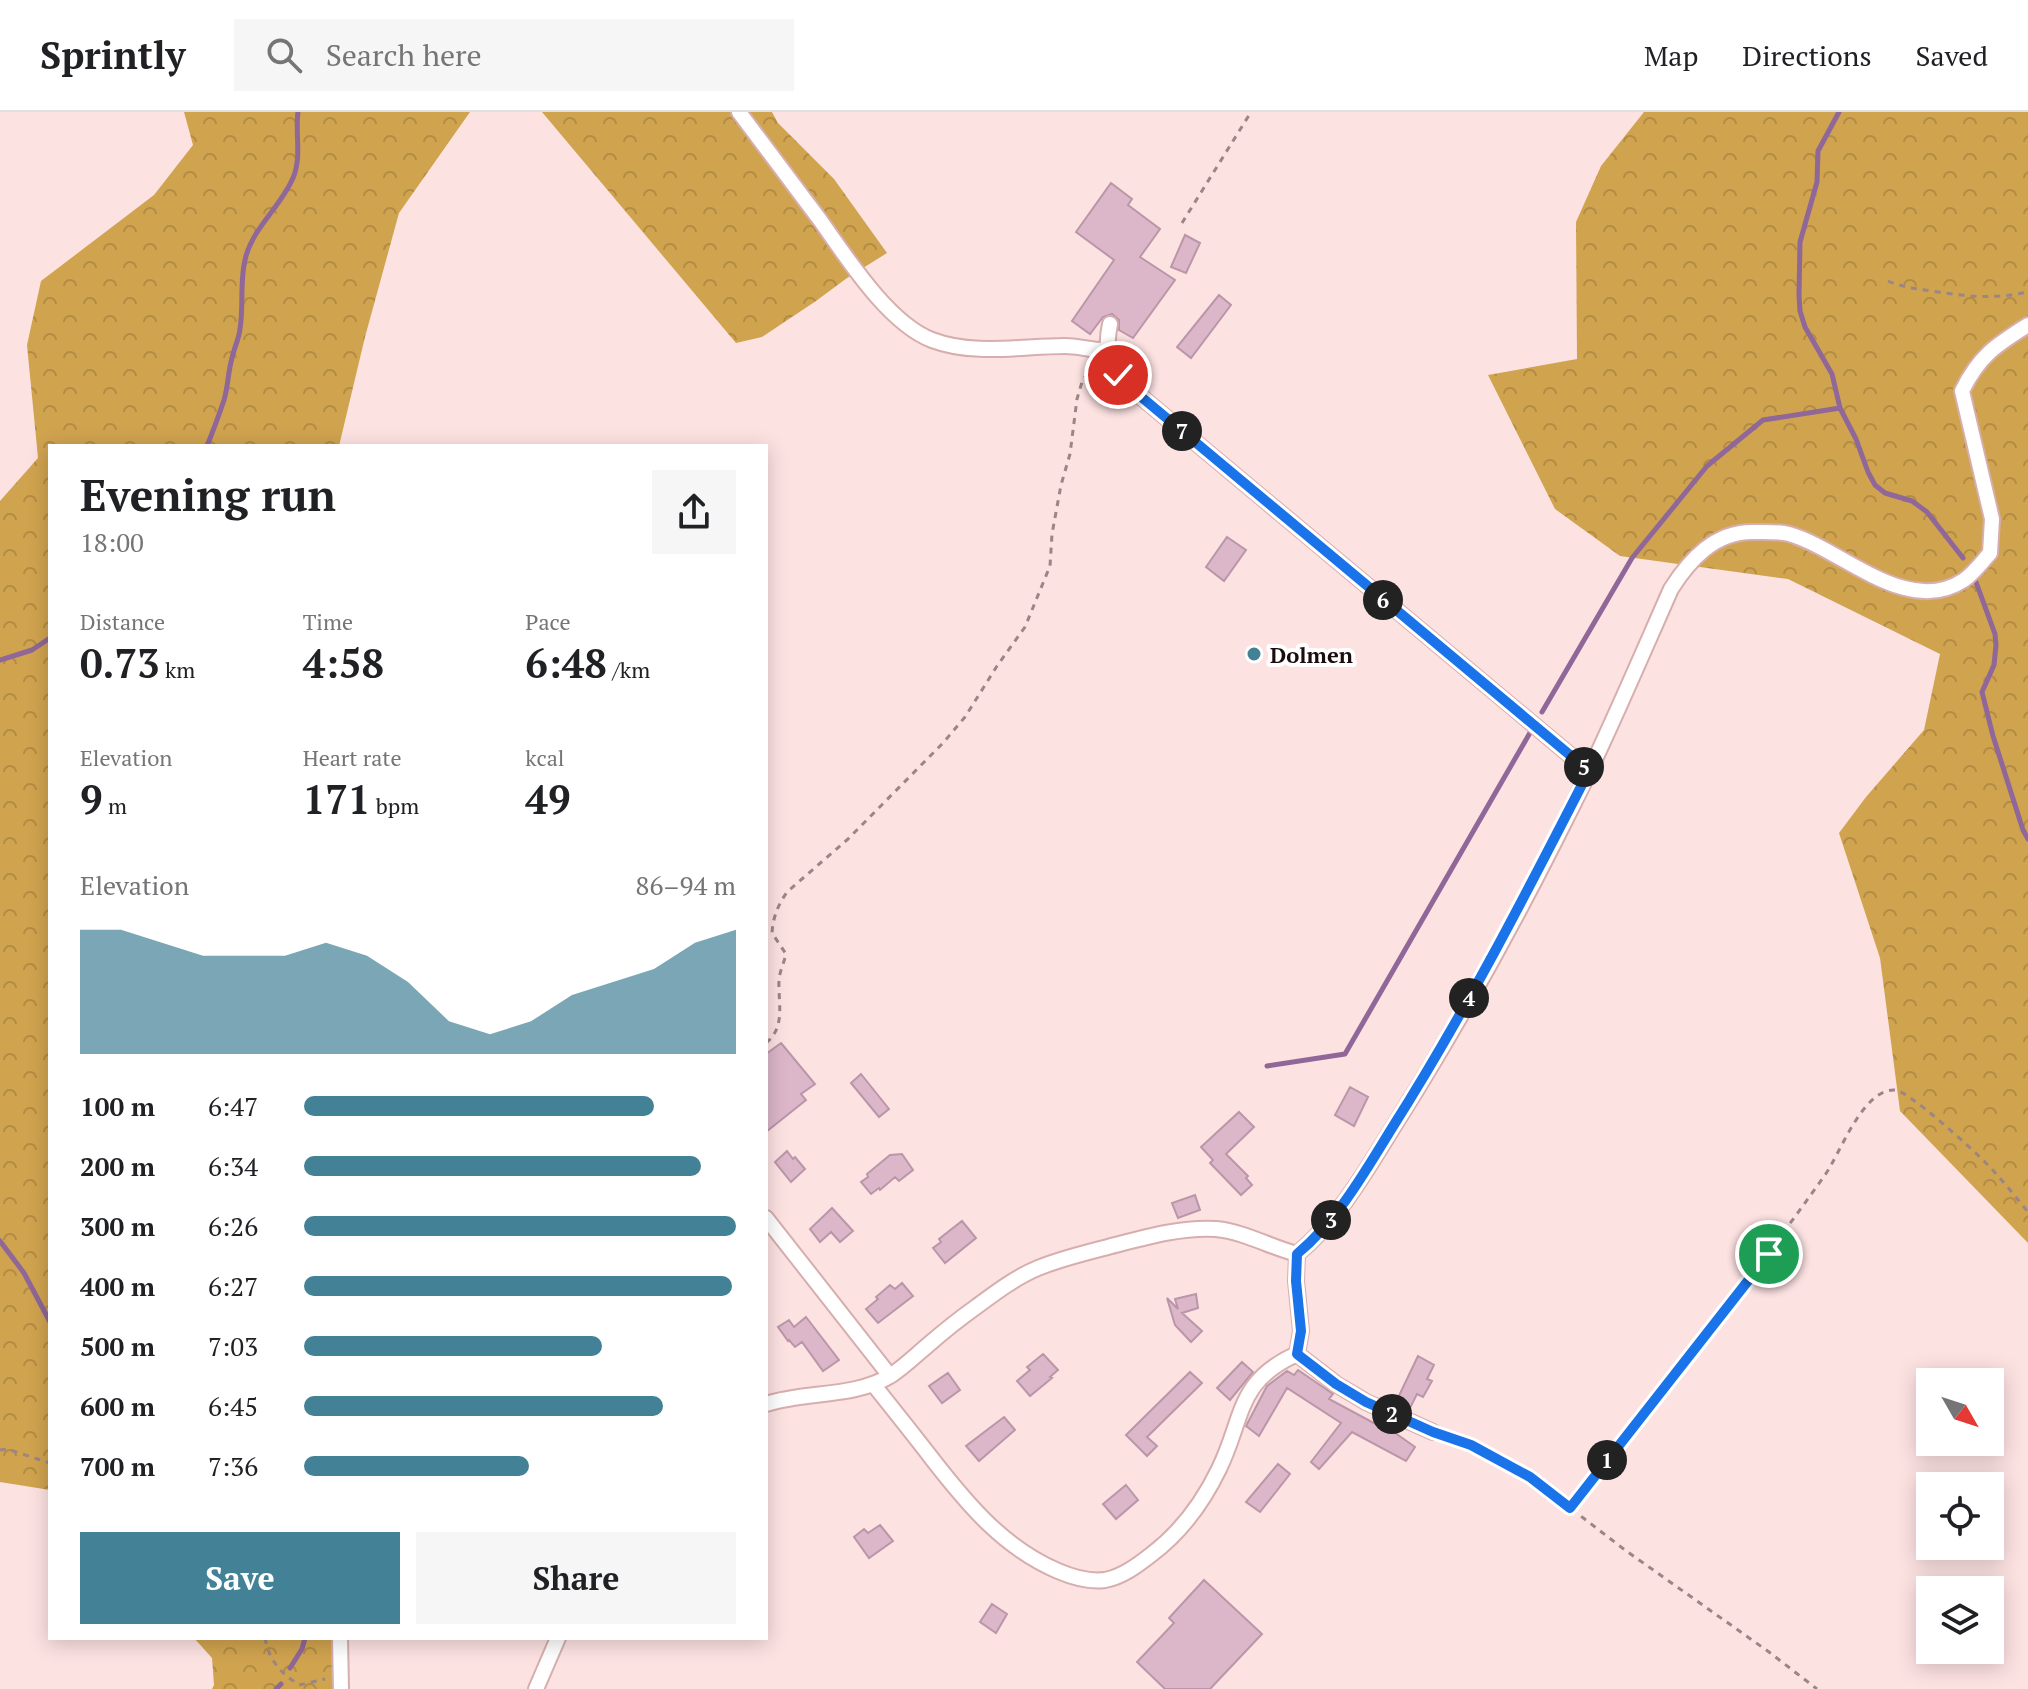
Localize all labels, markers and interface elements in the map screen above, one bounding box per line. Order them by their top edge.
search box [234,19,794,91]
text: Sprintly [40,30,186,80]
icon: search [262,33,306,77]
text: Search here [326,35,482,75]
text: Map [1644,37,1698,74]
text: Directions [1742,37,1872,74]
text: Saved [1916,37,1988,74]
pin [1084,341,1152,409]
icon: check [1096,353,1140,397]
pin: 7 [1162,411,1202,451]
text: 7 [1176,416,1188,445]
text: Evening run [80,465,336,524]
button: share [652,470,736,554]
text: 18:00 [80,525,144,559]
pin: 6 [1363,580,1403,620]
text: 6 [1377,585,1389,614]
text: Distance [80,607,165,636]
text: Time [303,607,353,636]
text: Pace [525,607,570,636]
text: 0.73 [80,636,160,689]
text: 4:58 [303,636,384,689]
text: 6:48 [525,636,607,689]
place label: Dolmen [1270,640,1353,669]
marker: Dolmen [1245,645,1263,663]
text: km [160,655,195,684]
text: /km [607,655,650,684]
text: Elevation [80,743,172,772]
text: Heart rate [303,743,402,772]
text: kcal [525,743,564,772]
pin: 5 [1564,747,1604,787]
text: 5 [1578,752,1590,781]
text: 9 [80,772,103,825]
text: 171 [303,772,370,825]
text: 49 [525,772,571,825]
text: m [103,791,127,820]
text: bpm [370,791,419,820]
text: Elevation [80,868,189,902]
text: 86–94 m [636,868,736,902]
pin: 4 [1449,978,1489,1018]
text: 4 [1463,983,1475,1012]
text: 100 m [80,1089,155,1123]
text: 6:47 [208,1089,258,1123]
text: 200 m [80,1149,155,1183]
text: 6:34 [208,1149,258,1183]
pin: 3 [1311,1200,1351,1240]
text: 3 [1325,1205,1337,1234]
text: 300 m [80,1209,155,1243]
text: 6:26 [208,1209,258,1243]
pin [1735,1220,1803,1288]
icon: arrive [1747,1232,1791,1276]
text: 400 m [80,1269,155,1303]
text: 6:27 [208,1269,258,1303]
text: 500 m [80,1329,155,1363]
text: 7:03 [208,1329,258,1363]
north arrow [1916,1368,2004,1456]
map controls [1916,1368,2004,1664]
text: 600 m [80,1389,155,1423]
text: 6:45 [208,1389,258,1423]
pin: 2 [1372,1394,1412,1434]
text: 2 [1386,1399,1398,1428]
pin: 1 [1587,1440,1627,1480]
text: 1 [1601,1445,1613,1474]
text: 700 m [80,1449,155,1483]
text: 7:36 [208,1449,258,1483]
button: locate [1916,1472,2004,1560]
button: Save [80,1532,400,1624]
button: Share [416,1532,736,1624]
button: layers [1916,1576,2004,1664]

